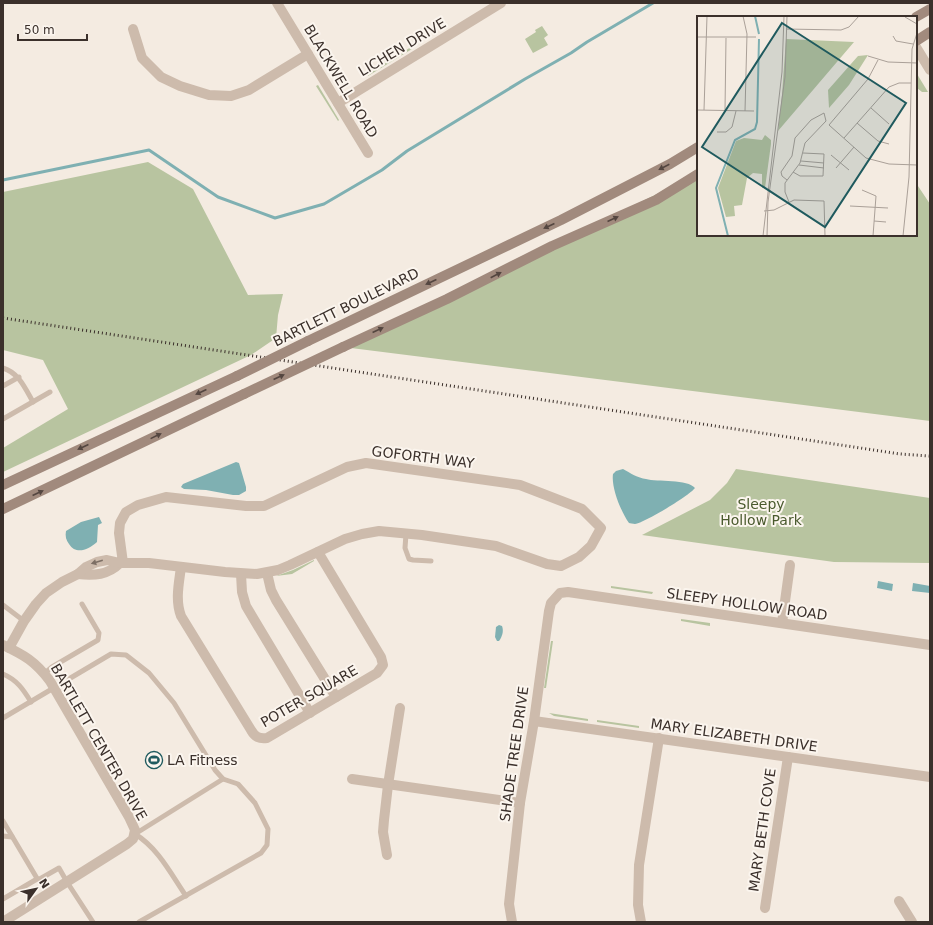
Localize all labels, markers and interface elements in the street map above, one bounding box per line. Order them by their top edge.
street label: LICHEN DRIVE [355,15,449,79]
scale bar [18,16,87,42]
inset map [697,16,917,236]
street label: BLACKWELL ROAD [301,22,381,140]
text: 50 m [24,23,55,37]
one-way arrow [659,163,670,170]
one-way arrow [608,216,619,222]
one-way arrow [543,223,554,229]
street label: BARTLETT BOULEVARD [270,265,422,349]
one-way arrow [490,272,502,278]
one-way arrow [426,279,437,285]
one-way arrow [373,327,384,333]
one-way arrow [274,374,285,380]
one-way arrow [196,389,207,395]
one-way arrow [150,433,161,440]
street label: GOFORTH WAY [371,443,476,471]
one-way arrow [78,444,89,450]
one-way arrow [33,490,44,496]
park label: Sleepy Hollow Park [720,496,803,528]
one-way arrow [91,560,104,566]
street label: SLEEPY HOLLOW ROAD [666,585,828,623]
street label: BARTLETT CENTER DRIVE [48,661,150,823]
street label: POTER SQUARE [258,662,360,730]
street label: SHADE TREE DRIVE [497,685,531,823]
street label: MARY ELIZABETH DRIVE [649,715,819,755]
sports icon: LA Fitness [144,750,164,770]
place label: LA Fitness [167,752,238,768]
street label: MARY BETH COVE [745,767,779,893]
north arrow [16,869,56,909]
text: N [36,876,52,891]

